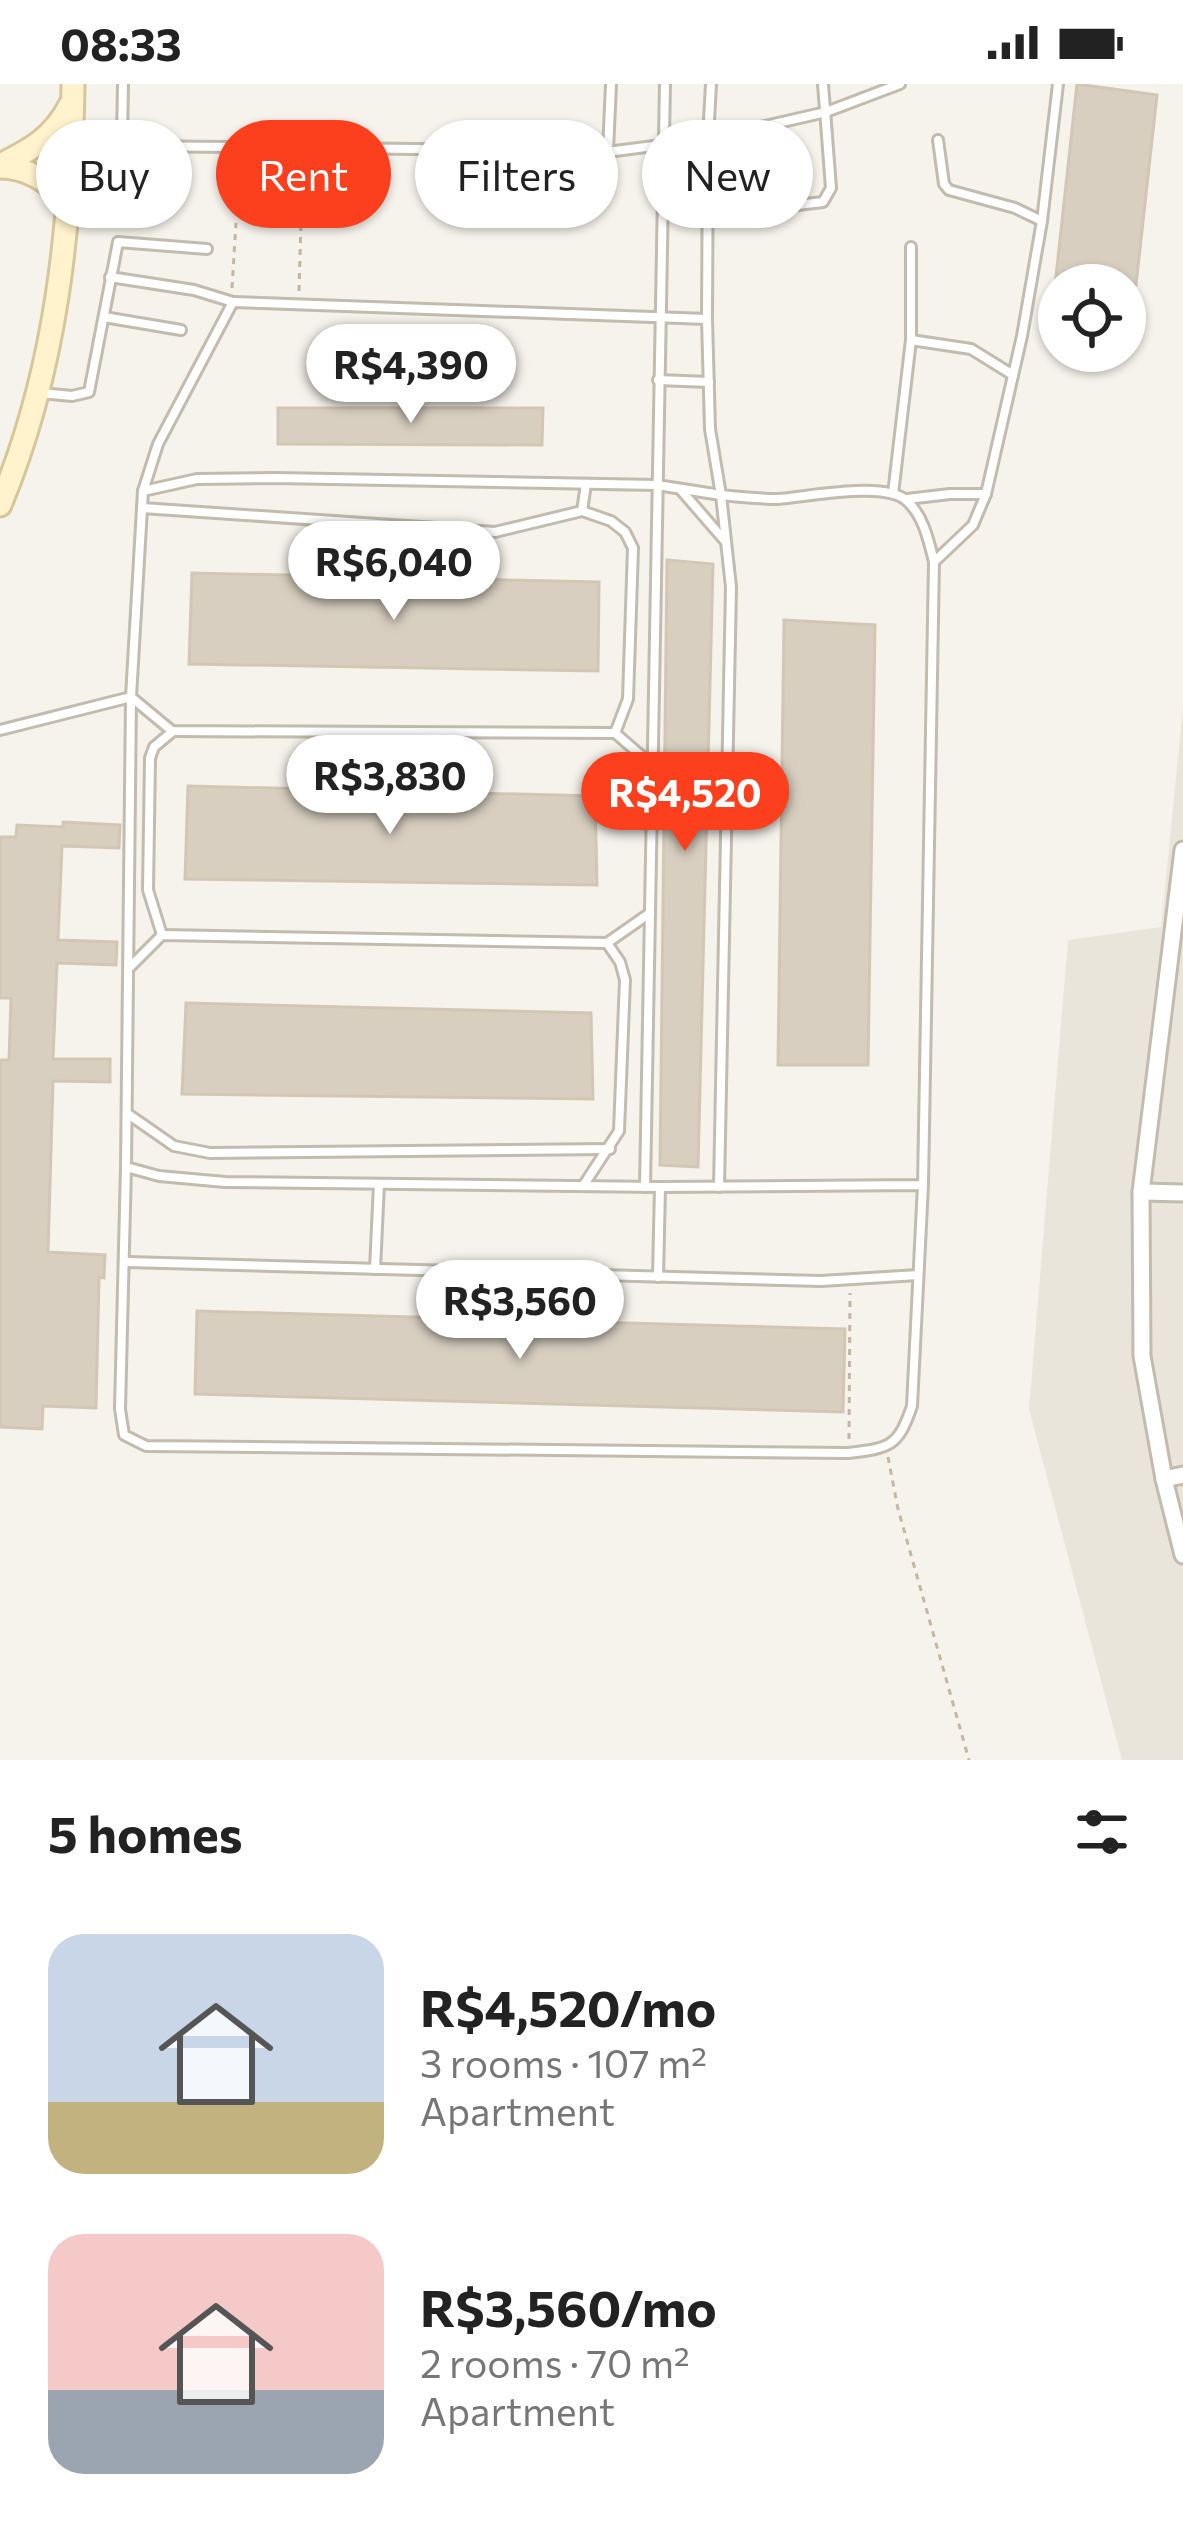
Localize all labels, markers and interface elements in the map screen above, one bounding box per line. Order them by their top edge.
text: 08:33 [60,15,182,70]
chip: Buy [36,120,192,228]
chip: Rent [216,120,391,228]
chip: Filters [415,120,618,228]
chip: New [642,120,813,228]
map controls [1038,264,1146,372]
button: locate [1038,264,1146,372]
pin: R$4,390 [300,324,522,426]
text: R$4,390 [333,339,489,387]
pin: R$6,040 [283,521,505,623]
text: R$6,040 [315,536,473,584]
pin: R$3,830 [279,735,501,837]
text: R$3,830 [313,750,467,798]
pin: R$4,520 [574,752,796,854]
text: R$4,520 [608,767,762,815]
pin: R$3,560 [409,1260,631,1362]
text: R$3,560 [443,1275,597,1323]
icon: filters [1069,1799,1135,1865]
text: 5 homes [48,1801,243,1864]
text: R$4,520/mo [420,1975,716,2038]
icon: home [144,1982,288,2126]
text: 3 rooms · 107 m² [420,2038,707,2086]
text: Apartment [420,2086,615,2134]
text: R$3,560/mo [420,2275,717,2338]
icon: home [144,2282,288,2426]
text: 2 rooms · 70 m² [420,2338,690,2386]
text: Apartment [420,2386,615,2434]

